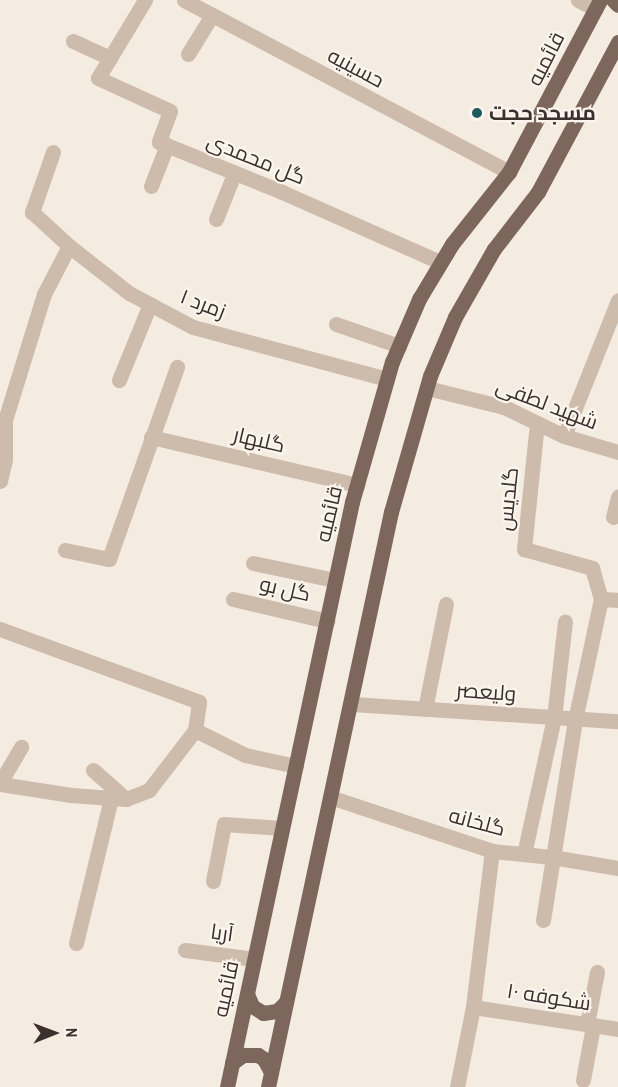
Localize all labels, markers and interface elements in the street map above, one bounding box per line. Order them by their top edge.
street label: قائمیه [522,28,570,90]
street label: حسینیه [323,43,389,93]
place label: مسجد حجت [489,100,596,126]
marker: مسجد حجت [470,106,484,120]
street label: گل محمدی [203,128,309,190]
street label: زمرد ۱ [177,284,229,324]
street label: شهید لطفی [493,373,601,435]
street label: گلبهار [231,422,287,458]
street label: گلدیس [492,466,524,532]
street label: قائمیه [310,483,348,545]
street label: گل بو [257,571,313,607]
street label: ولیعصر [455,677,517,707]
street label: گلخانه [446,802,508,842]
street label: آریا [209,919,235,947]
street label: قائمیه [208,958,244,1020]
street label: شکوفه ۱۰ [505,978,593,1016]
north arrow [24,1003,84,1063]
text: N [61,1028,83,1038]

